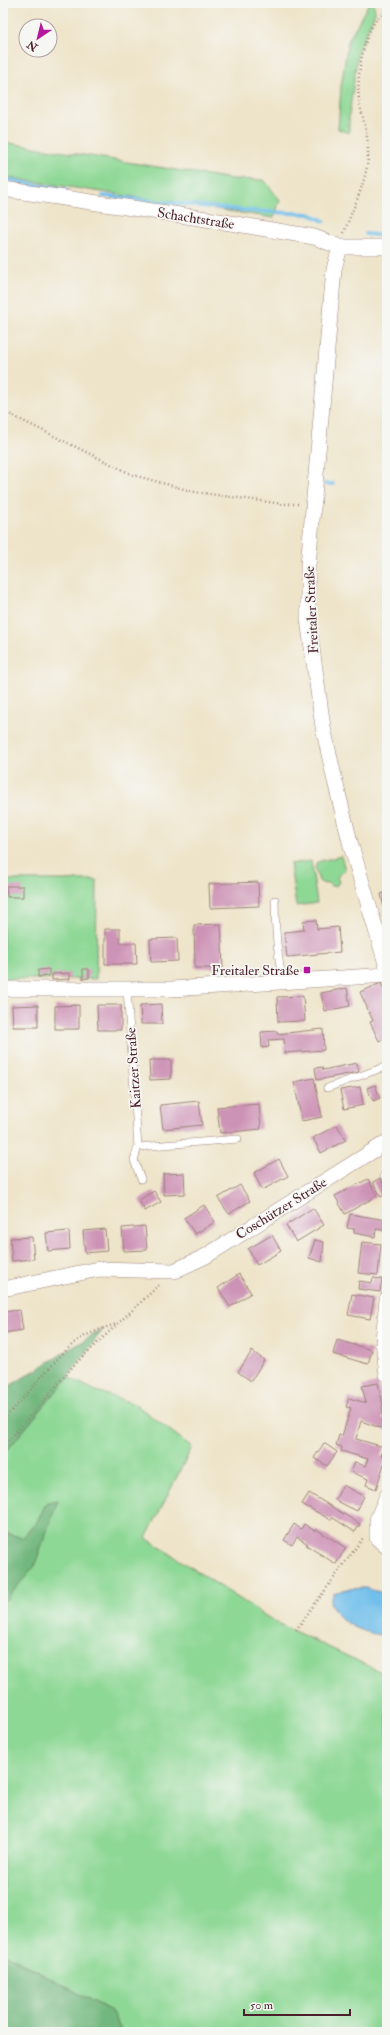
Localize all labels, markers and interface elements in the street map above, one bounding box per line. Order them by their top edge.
north arrow [18,18,58,58]
text: N [24,37,41,55]
street label: Schachtstraße [156,204,236,233]
street label: Freitaler Straße [301,566,322,654]
place label: Freitaler Straße [211,962,299,979]
marker: Freitaler Straße [302,965,312,975]
street label: Kaitzer Straße [122,1027,145,1109]
street label: Coschützer Straße [233,1174,330,1243]
scale bar [244,1991,350,2017]
text: 50 m [250,1998,274,2013]

